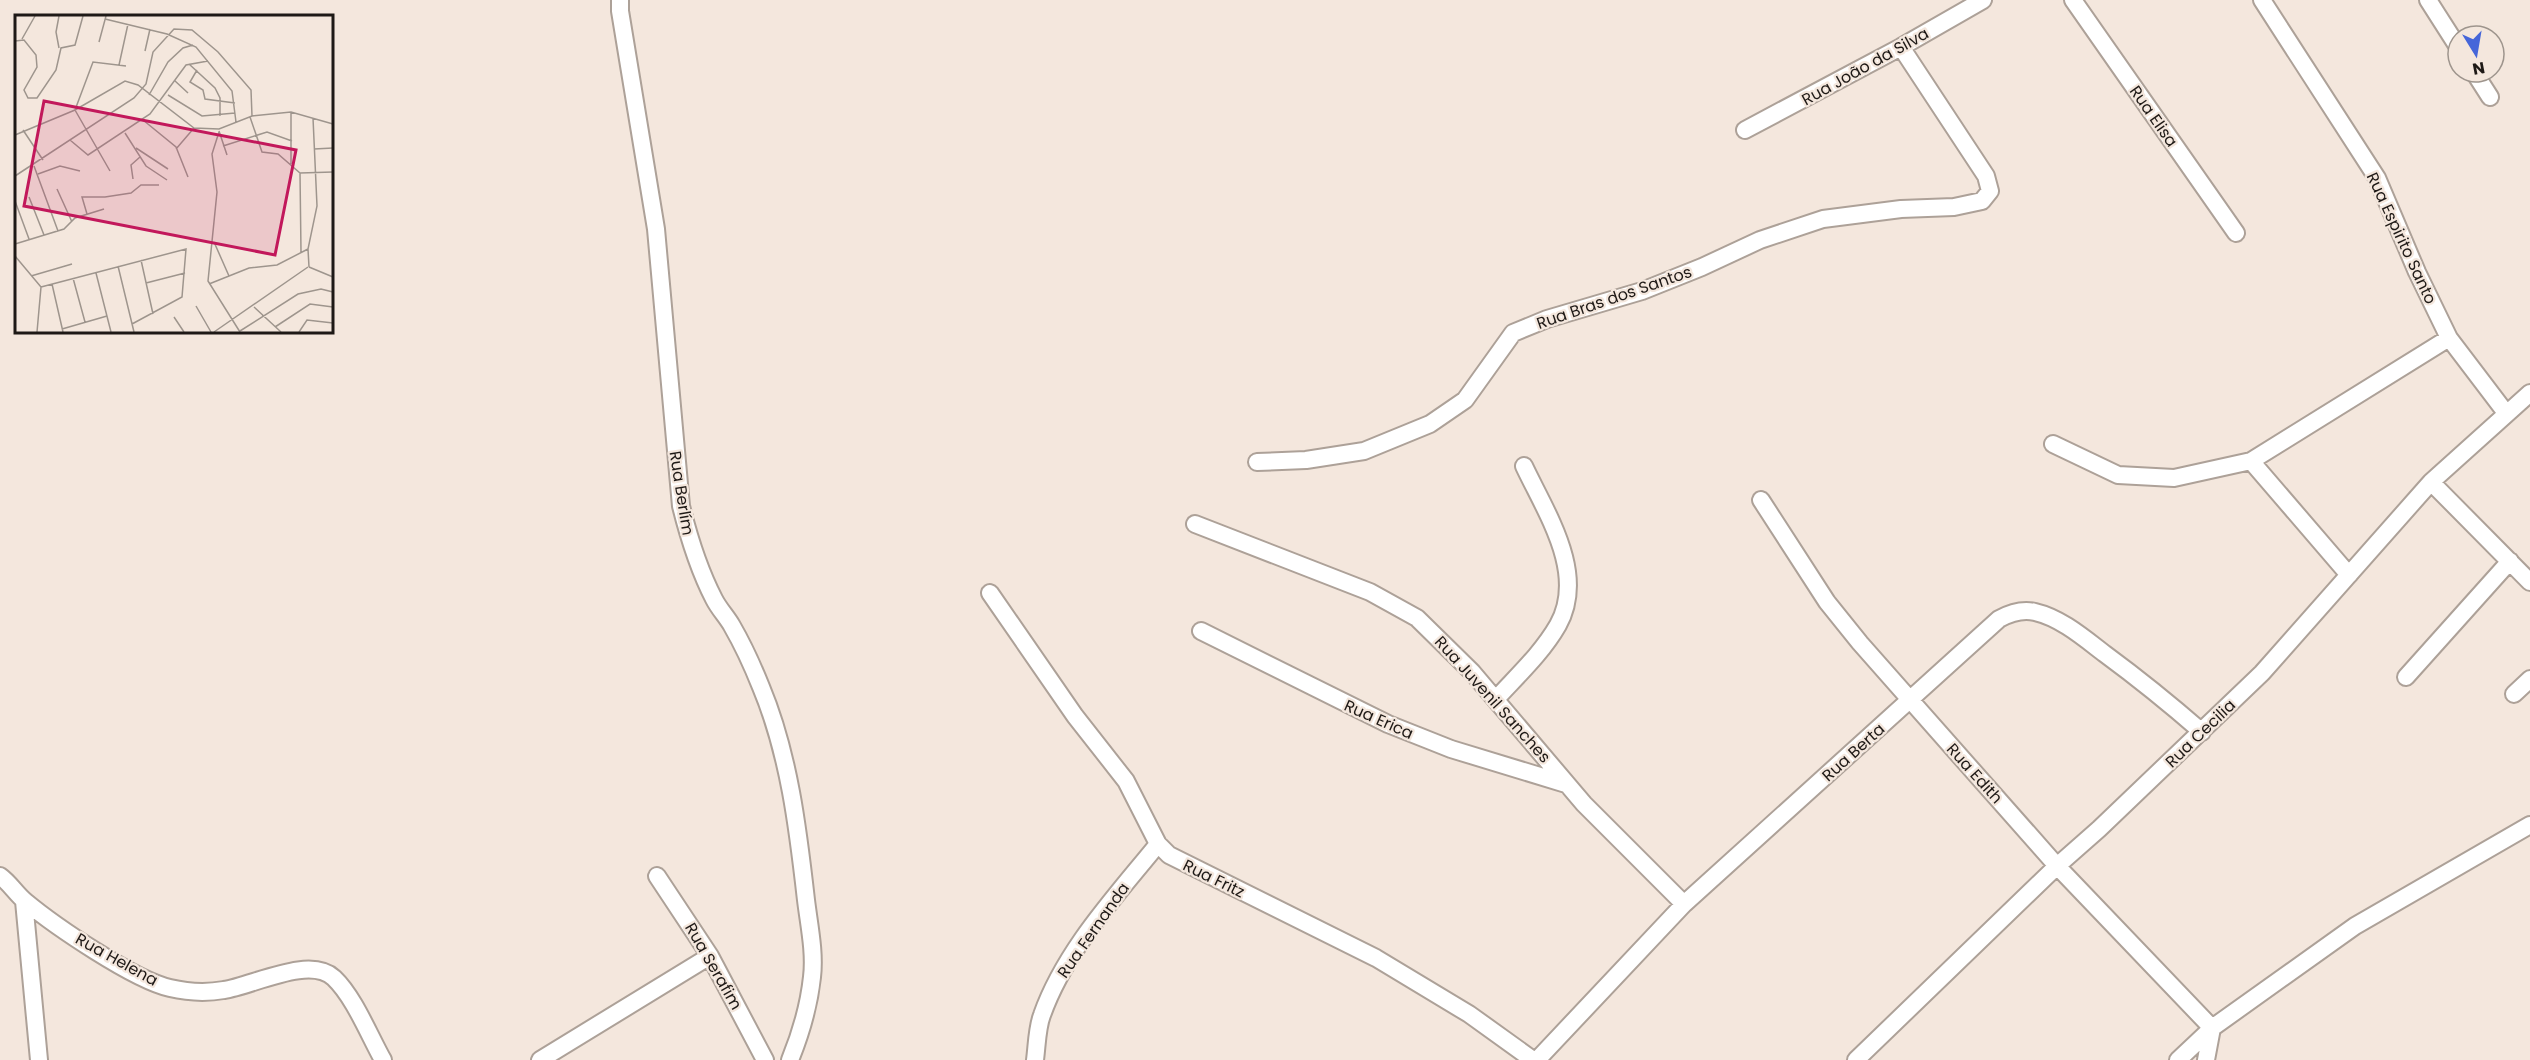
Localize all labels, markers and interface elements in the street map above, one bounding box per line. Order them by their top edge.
inset map [15,15,333,333]
street label: Rua João da Silva [1798,22,1933,111]
north arrow [2446,24,2506,84]
text: N [2471,56,2487,81]
street label: Rua Elisa [2124,81,2183,152]
street label: Rua Espirito Santo [2361,168,2442,308]
street label: Rua Bras dos Santos [1533,260,1695,335]
street label: Rua Berlím [663,449,700,537]
street label: Rua Juvenil Sanches [1429,631,1556,768]
street label: Rua Erica [1340,694,1417,745]
street label: Rua Cecilia [2160,694,2241,773]
street label: Rua Berta [1817,718,1890,787]
street label: Rua Edith [1941,738,2008,809]
street label: Rua Fritz [1179,854,1249,903]
street label: Rua Fernanda [1052,878,1135,983]
street label: Rua Serafim [679,919,748,1014]
street label: Rua Helena [71,927,162,992]

